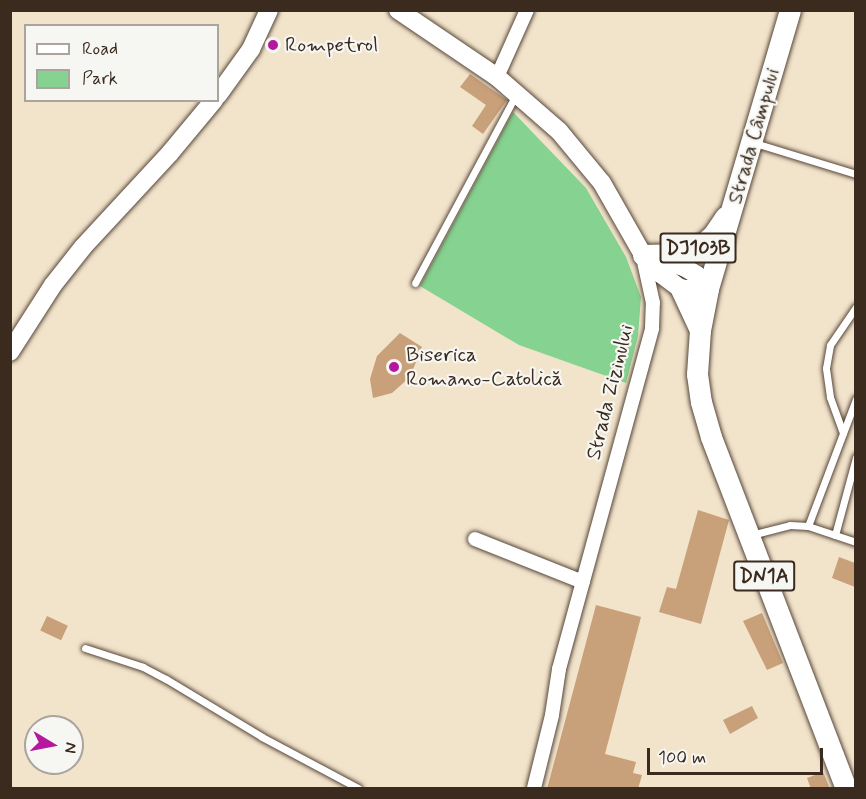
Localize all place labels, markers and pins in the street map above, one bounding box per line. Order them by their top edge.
place label: Rompetrol [285,32,378,58]
marker: Rompetrol [266,38,280,52]
place label: Biserica Romano-Catolică [406,342,563,392]
marker: Biserica Romano-Catolică [387,360,401,374]

